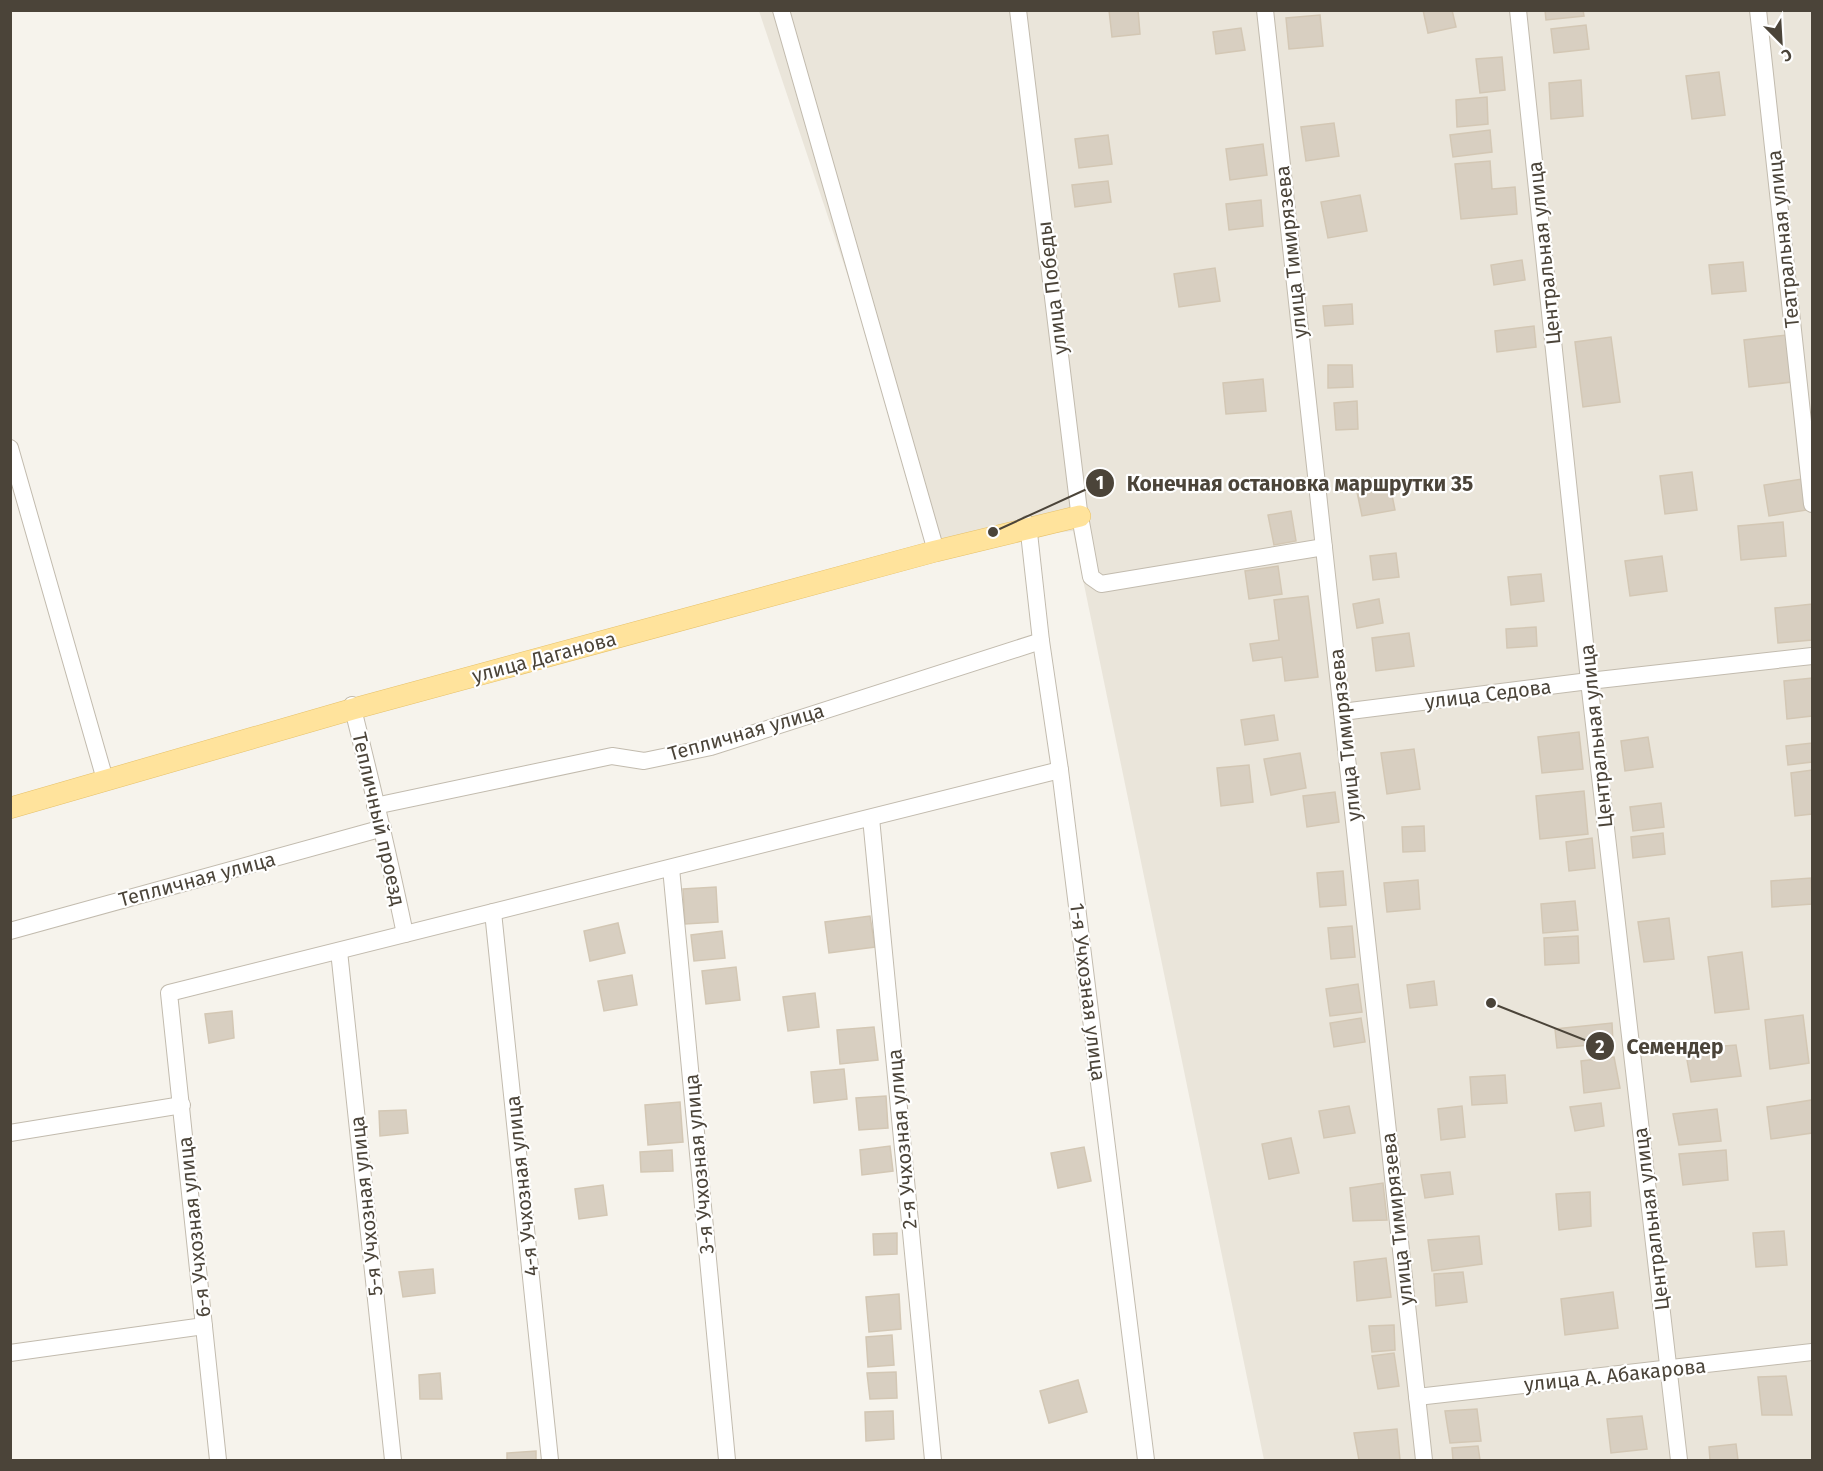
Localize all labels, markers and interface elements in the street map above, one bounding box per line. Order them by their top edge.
north arrow [1751,12,1811,72]
text: С [1778,45,1795,66]
street label: Театральная улица [1762,149,1804,329]
street label: Центральная улица [1522,160,1566,346]
street label: улица Тимирязева [1270,164,1312,340]
street label: улица Победы [1032,220,1072,356]
callout: Конечная остановка маршрутки 35 [1085,464,1485,503]
text: Конечная остановка маршрутки 35 [1127,471,1473,497]
text: 1 [1096,472,1104,494]
street label: улица Даганова [469,626,619,688]
street label: Центральная улица [1574,643,1618,829]
street label: улица Тимирязева [1324,647,1366,823]
street label: улица Седова [1423,674,1553,714]
street label: Тепличная улица [665,698,827,766]
street label: Тепличный проезд [347,730,411,908]
street label: Тепличная улица [116,847,278,911]
street label: 1-я Учхозная улица [1065,901,1111,1083]
callout: Семендер [1585,1027,1736,1066]
text: Семендер [1627,1034,1723,1060]
text: 2 [1595,1036,1605,1058]
street label: 2-я Учхозная улица [882,1048,922,1230]
street label: 3-я Учхозная улица [679,1073,719,1255]
street label: 4-я Учхозная улица [501,1095,543,1277]
street label: 5-я Учхозная улица [345,1115,387,1297]
street label: Центральная улица [1628,1126,1674,1312]
street label: улица Тимирязева [1376,1131,1418,1307]
street label: 6-я Учхозная улица [173,1136,215,1318]
street label: улица А. Абакарова [1523,1354,1707,1396]

